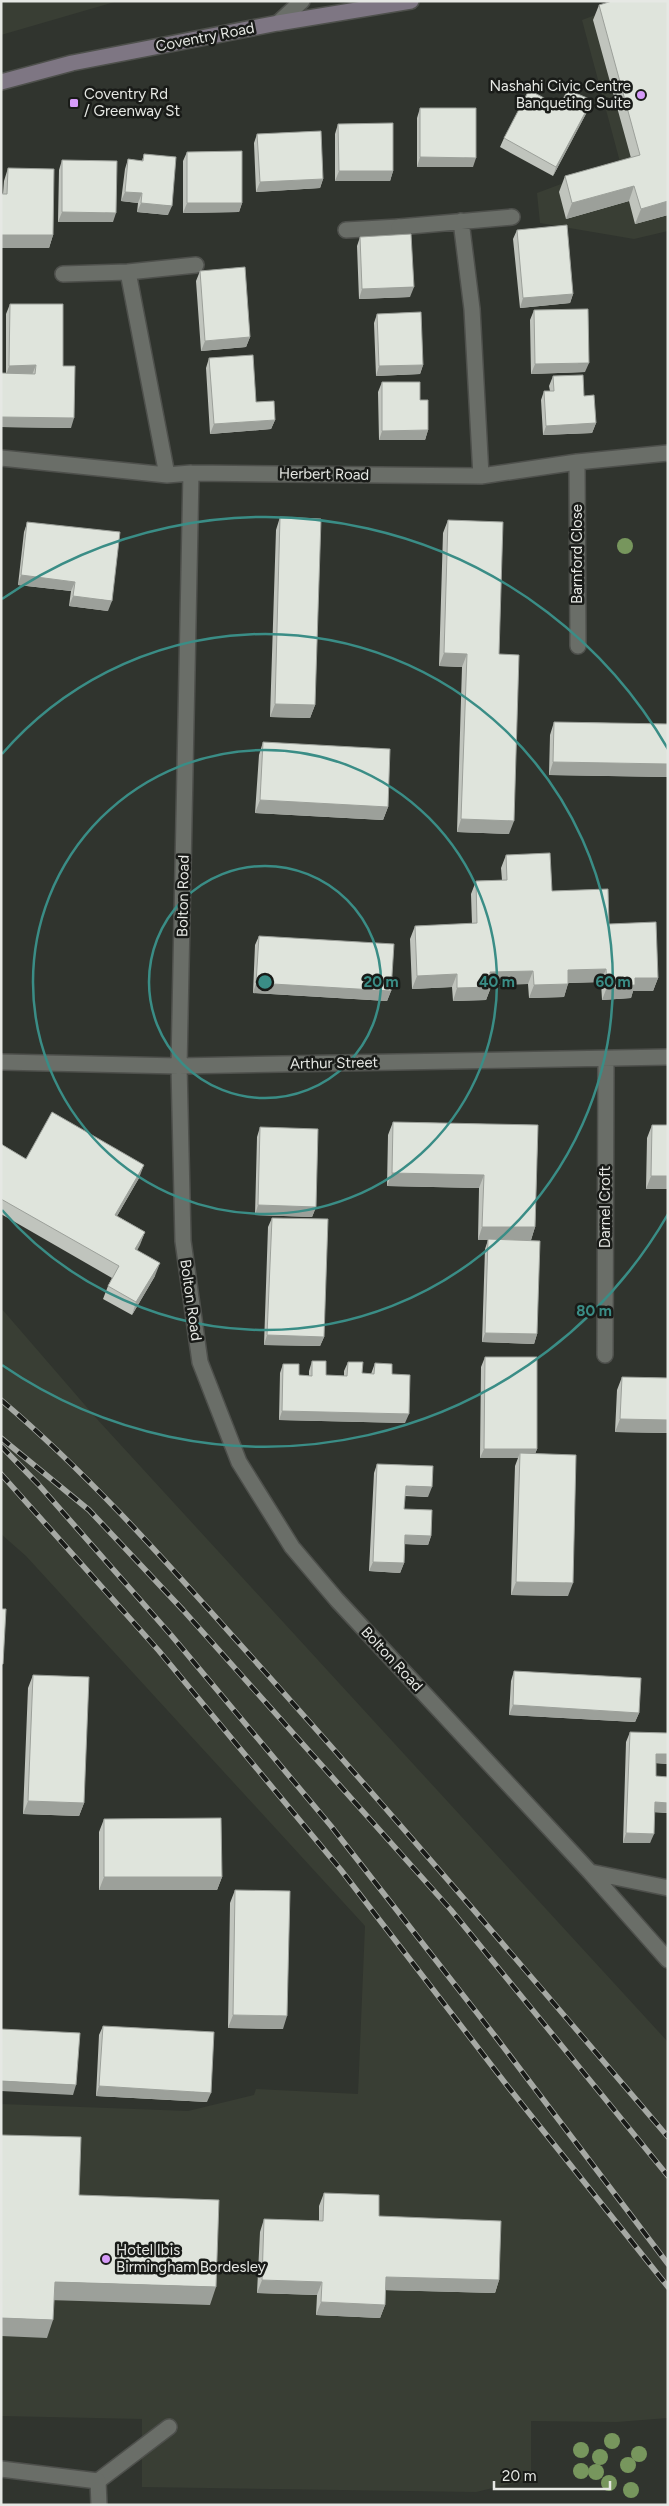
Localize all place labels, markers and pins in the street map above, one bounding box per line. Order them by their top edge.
place label: Nashahi Civic Centre Banqueting Suite [489,77,631,112]
place label: Coventry Rd / Greenway St [84,85,181,120]
marker: Nashahi Civic Centre Banqueting Suite [635,89,647,101]
marker: Coventry Rd / Greenway St [68,97,80,109]
centre of rings [256,973,274,991]
place label: Hotel Ibis Birmingham Bordesley [116,2241,266,2276]
marker: Hotel Ibis Birmingham Bordesley [100,2253,112,2265]

